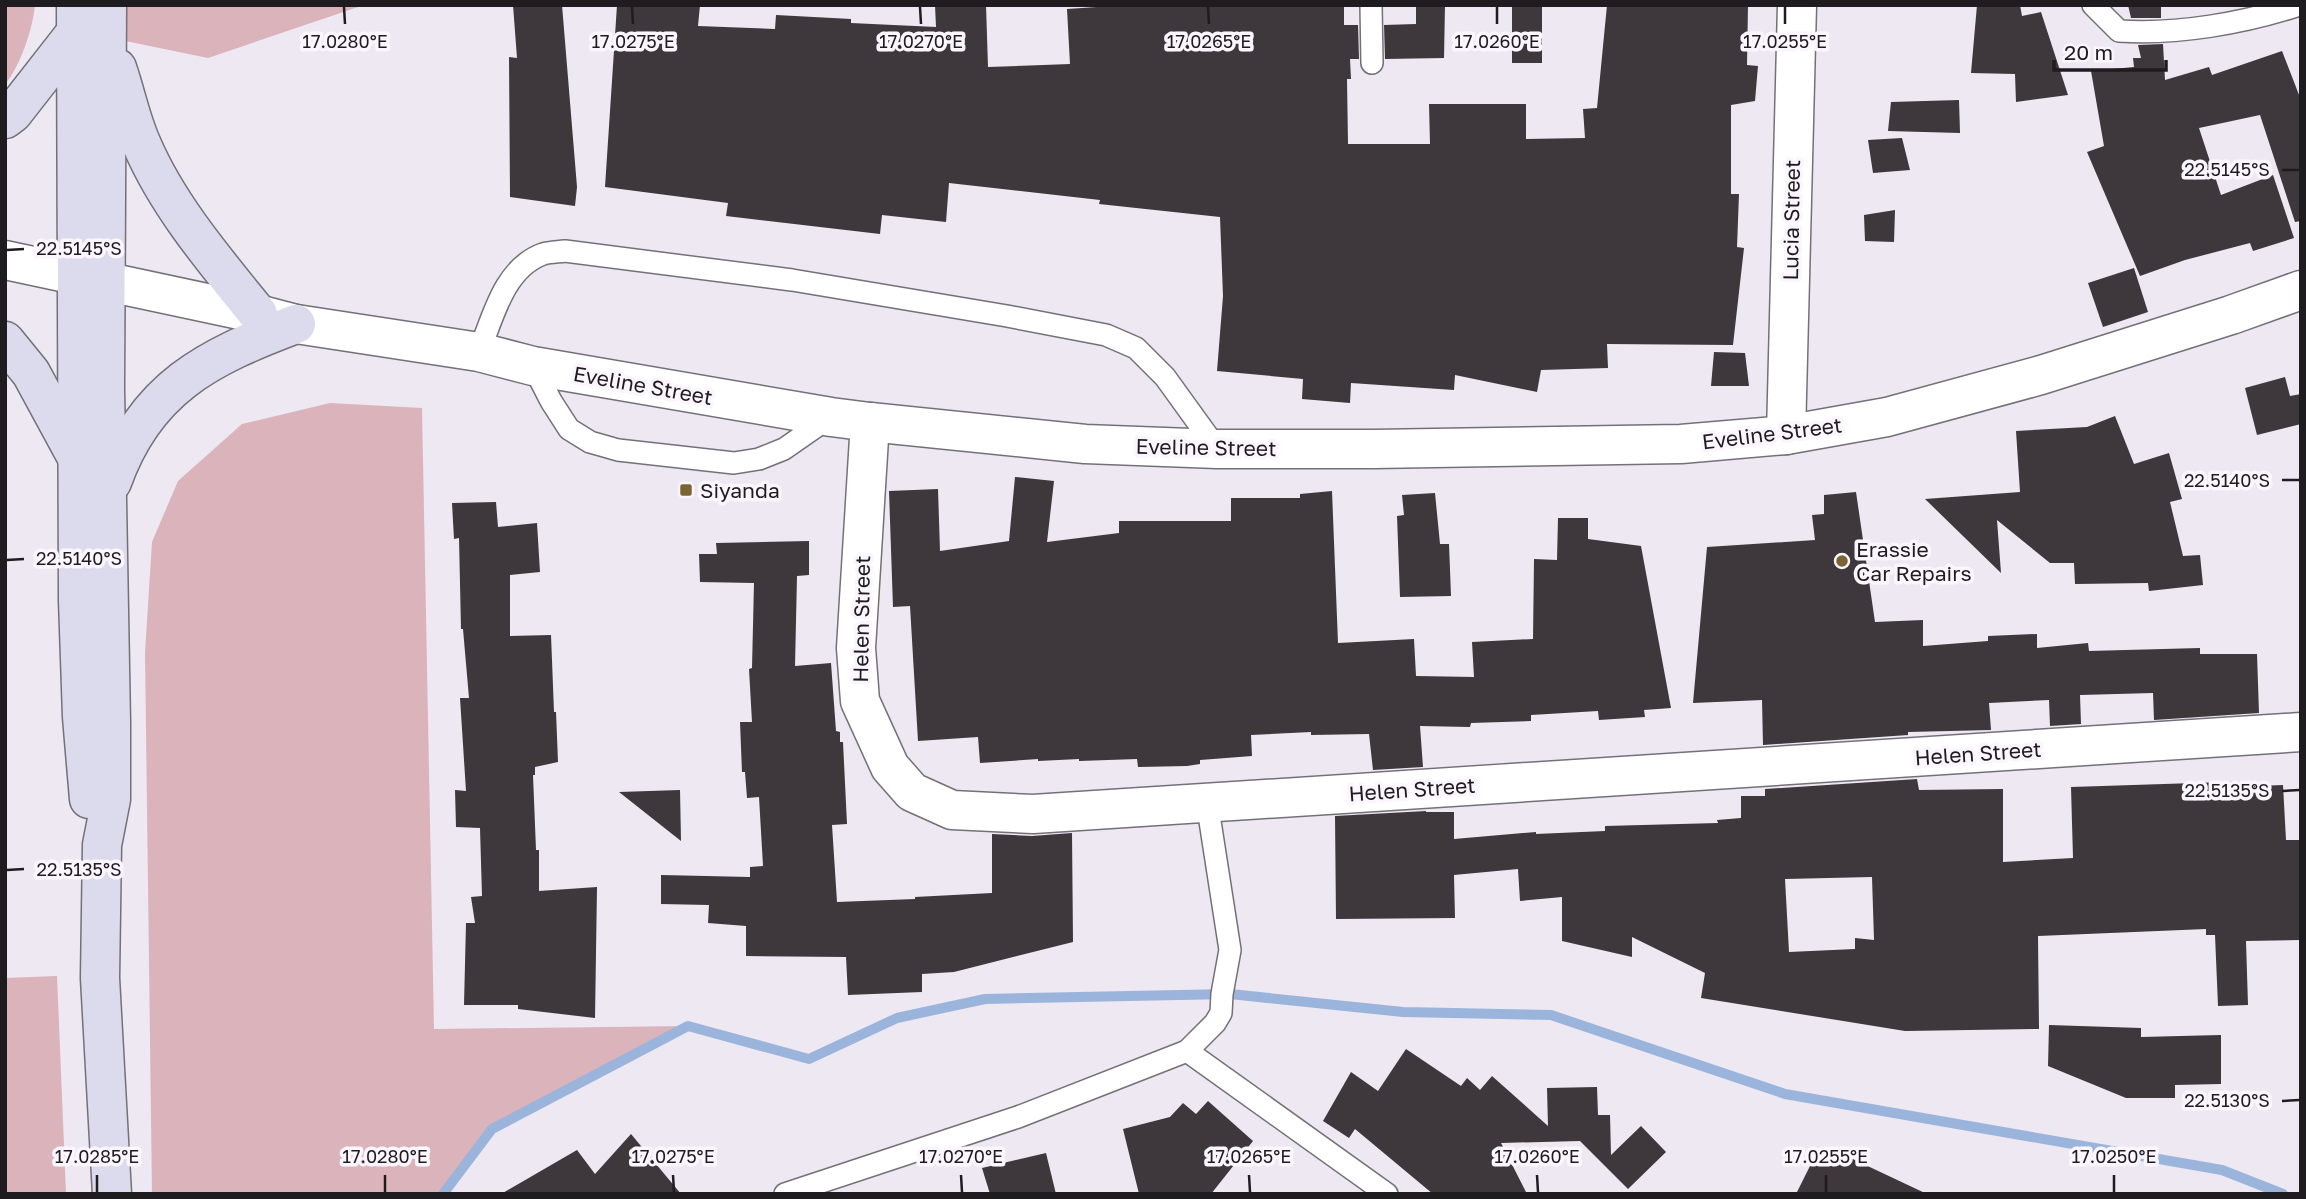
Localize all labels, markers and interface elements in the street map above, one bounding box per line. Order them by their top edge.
scale bar [2054,28,2166,72]
text: 17.0280°E [302,30,388,52]
text: 17.0275°E [591,30,675,52]
text: 17.0270°E [879,30,963,52]
text: 17.0265°E [1167,30,1251,52]
text: 17.0260°E [1454,30,1540,52]
text: 17.0255°E [1743,30,1827,52]
text: 20 m [2064,39,2113,65]
text: 22.5145°S [2184,158,2270,180]
street label: Lucia Street [1777,159,1805,281]
text: 22.5145°S [36,237,122,259]
street label: Eveline Street [571,360,715,410]
street label: Eveline Street [1700,412,1844,454]
street label: Eveline Street [1135,433,1277,461]
text: 22.5140°S [2184,469,2270,491]
place label: Siyanda [700,477,780,503]
marker: Siyanda [678,482,694,498]
place label: Erassie Car Repairs [1856,536,1972,586]
text: 22.5140°S [36,547,122,569]
marker: Erassie Car Repairs [1834,553,1850,569]
street label: Helen Street [847,555,875,683]
street label: Helen Street [1914,736,2042,770]
street label: Helen Street [1348,772,1476,806]
text: 22.5135°S [2185,779,2269,801]
text: 22.5135°S [37,858,121,880]
text: 22.5130°S [2184,1089,2270,1111]
text: 17.0285°E [55,1145,139,1167]
text: 17.0280°E [342,1145,428,1167]
text: 17.0275°E [631,1145,715,1167]
text: 17.0270°E [919,1145,1003,1167]
text: 17.0265°E [1207,1145,1291,1167]
text: 17.0260°E [1494,1145,1580,1167]
text: 17.0255°E [1784,1145,1868,1167]
text: 17.0250°E [2072,1145,2156,1167]

